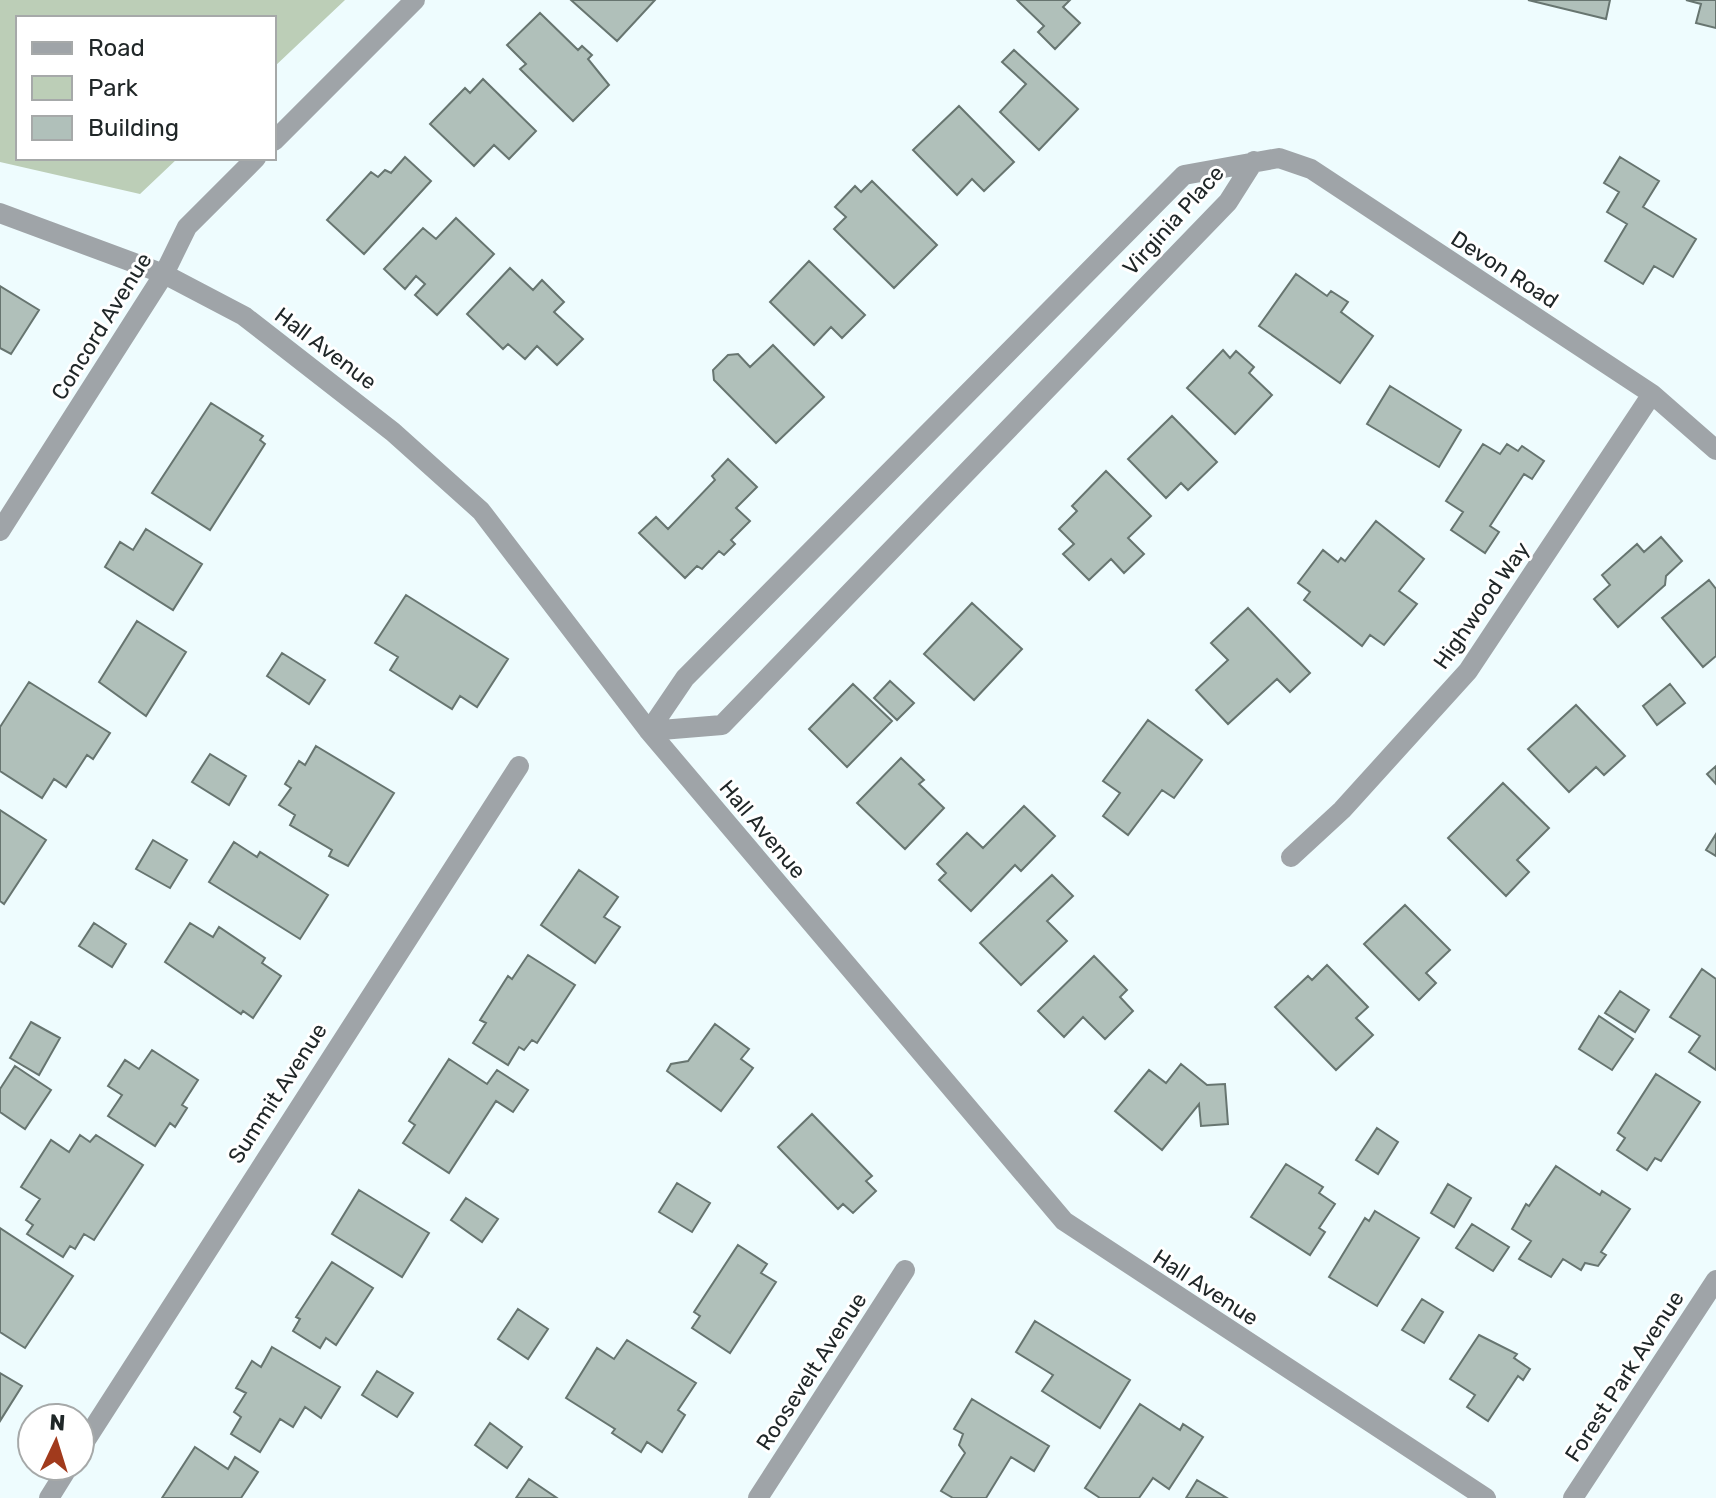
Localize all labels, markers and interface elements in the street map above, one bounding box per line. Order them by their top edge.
legend [16,16,276,160]
text: Road [88,34,145,62]
text: Park [88,74,139,102]
text: Building [88,114,179,142]
street label: Virginia Place [1117,160,1230,281]
street label: Devon Road [1446,225,1563,314]
street label: Concord Avenue [45,248,158,405]
street label: Hall Avenue [269,301,382,395]
street label: Highwood Way [1428,536,1535,674]
street label: Hall Avenue [714,775,812,884]
street label: Summit Avenue [222,1018,333,1168]
street label: Hall Avenue [1148,1243,1264,1332]
street label: Forest Park Avenue [1559,1286,1690,1467]
street label: Roosevelt Avenue [750,1287,872,1455]
north arrow [16,1402,96,1482]
text: N [49,1409,66,1437]

